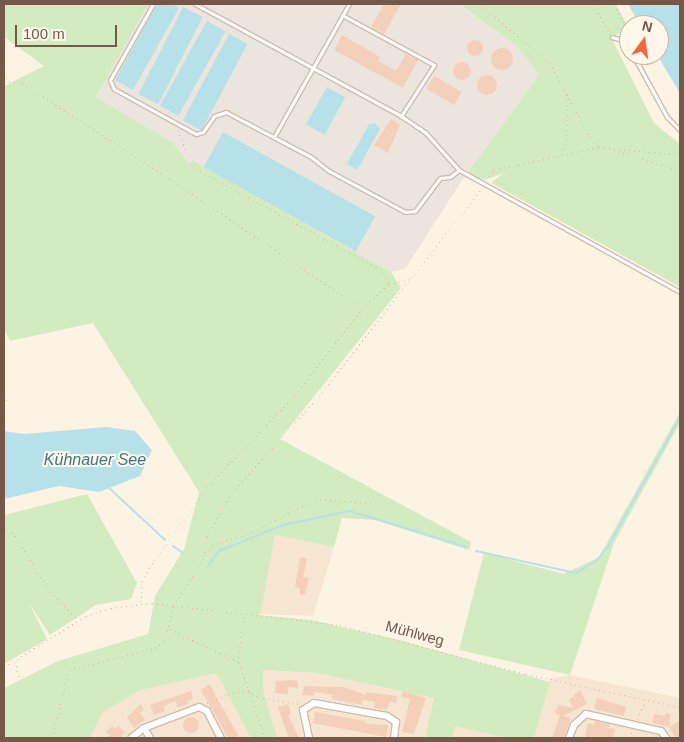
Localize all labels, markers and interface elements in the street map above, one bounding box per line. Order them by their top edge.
scale bar [18,15,120,47]
north arrow [619,15,669,65]
text: N [641,17,654,35]
text: 100 m [23,25,65,42]
water label: Kühnauer See [44,450,146,470]
street label: Mühlweg [384,617,446,649]

